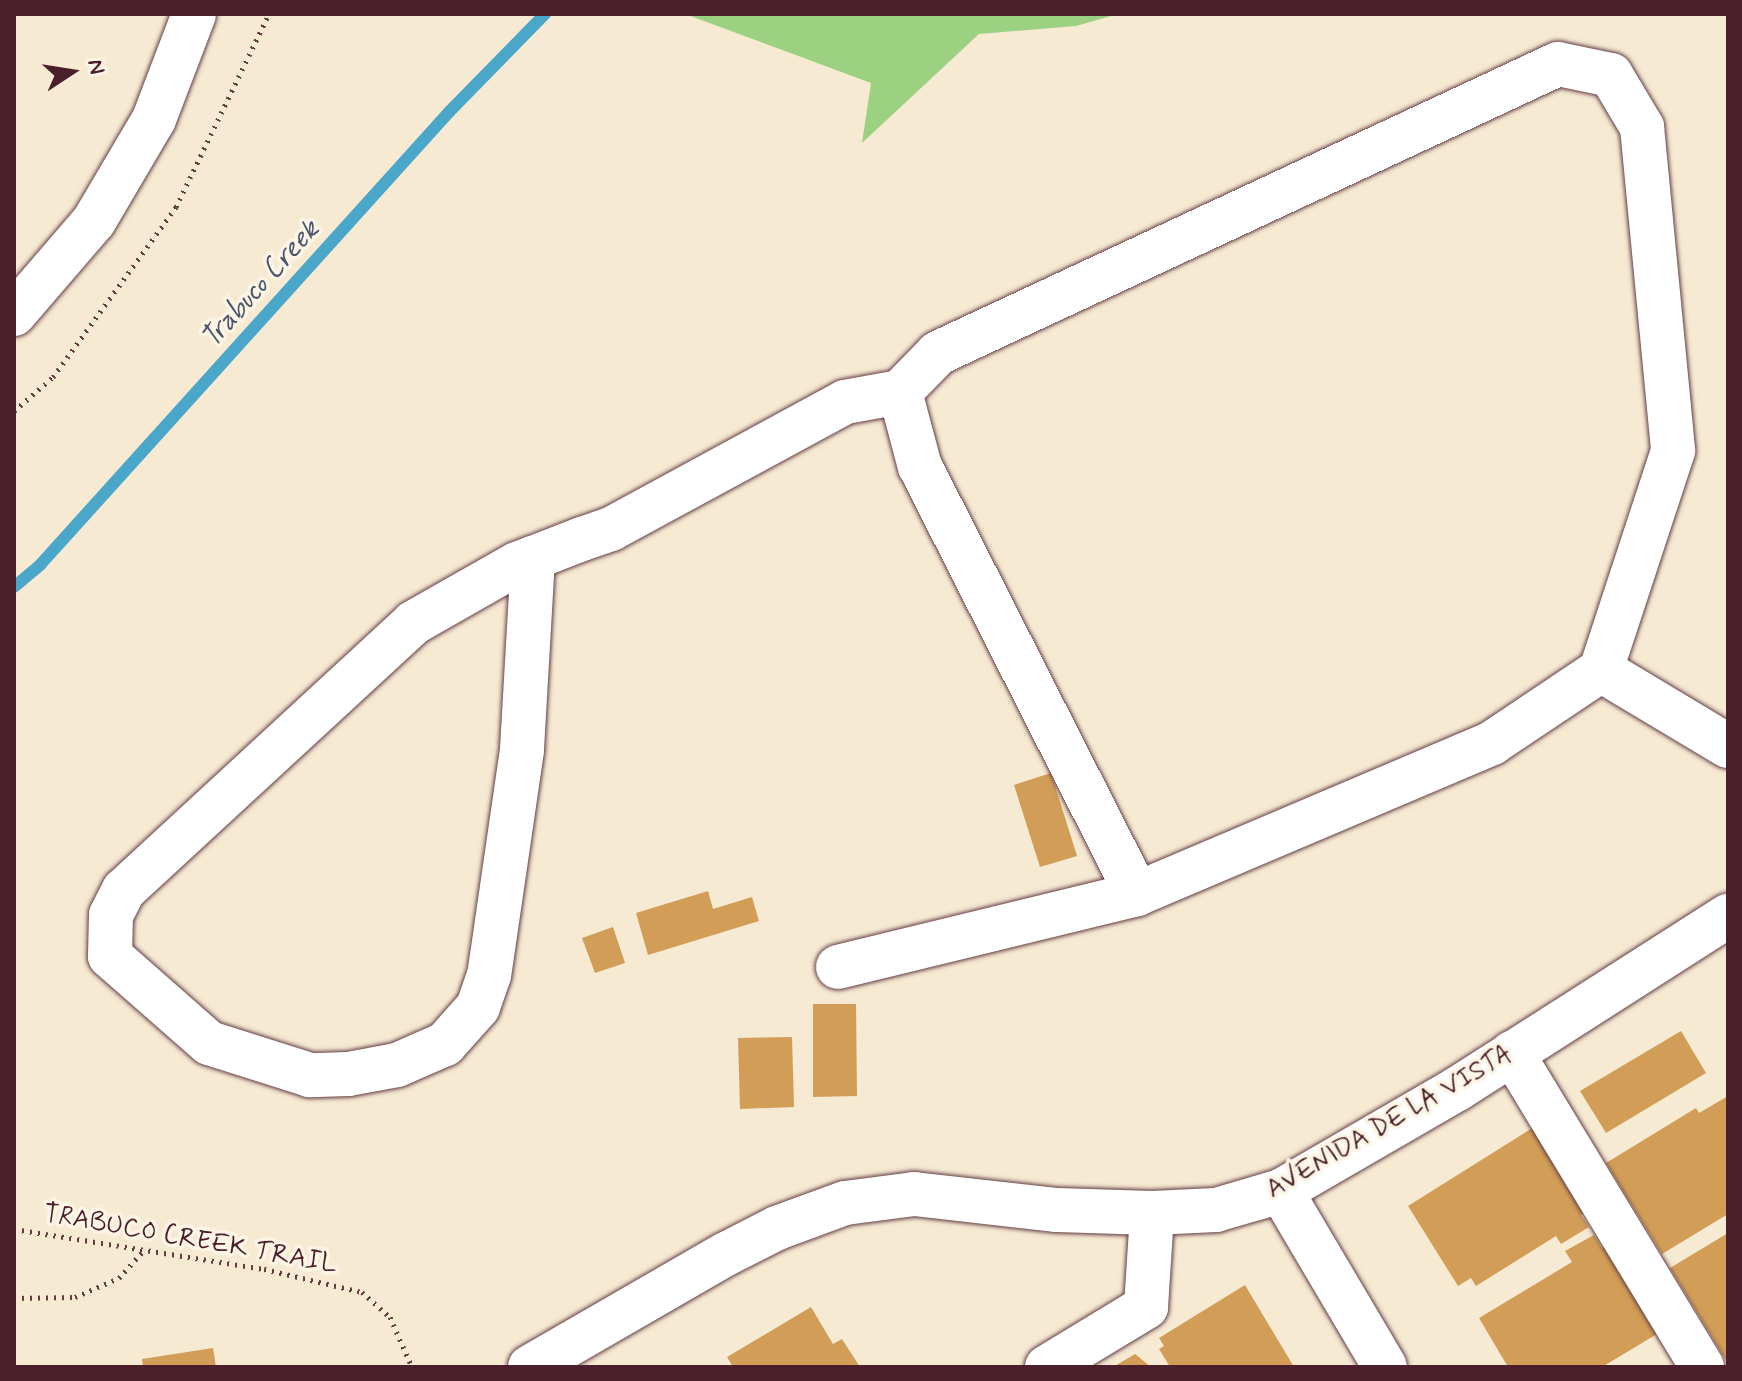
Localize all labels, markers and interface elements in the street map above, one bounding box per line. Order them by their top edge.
north arrow [32,32,112,112]
text: N [80,57,111,77]
water label: Trabuco Creek [194,213,328,357]
street label: AVENIDA DE LA VISTA [1263,1041,1517,1205]
street label: TRABUCO CREEK TRAIL [45,1200,335,1280]

